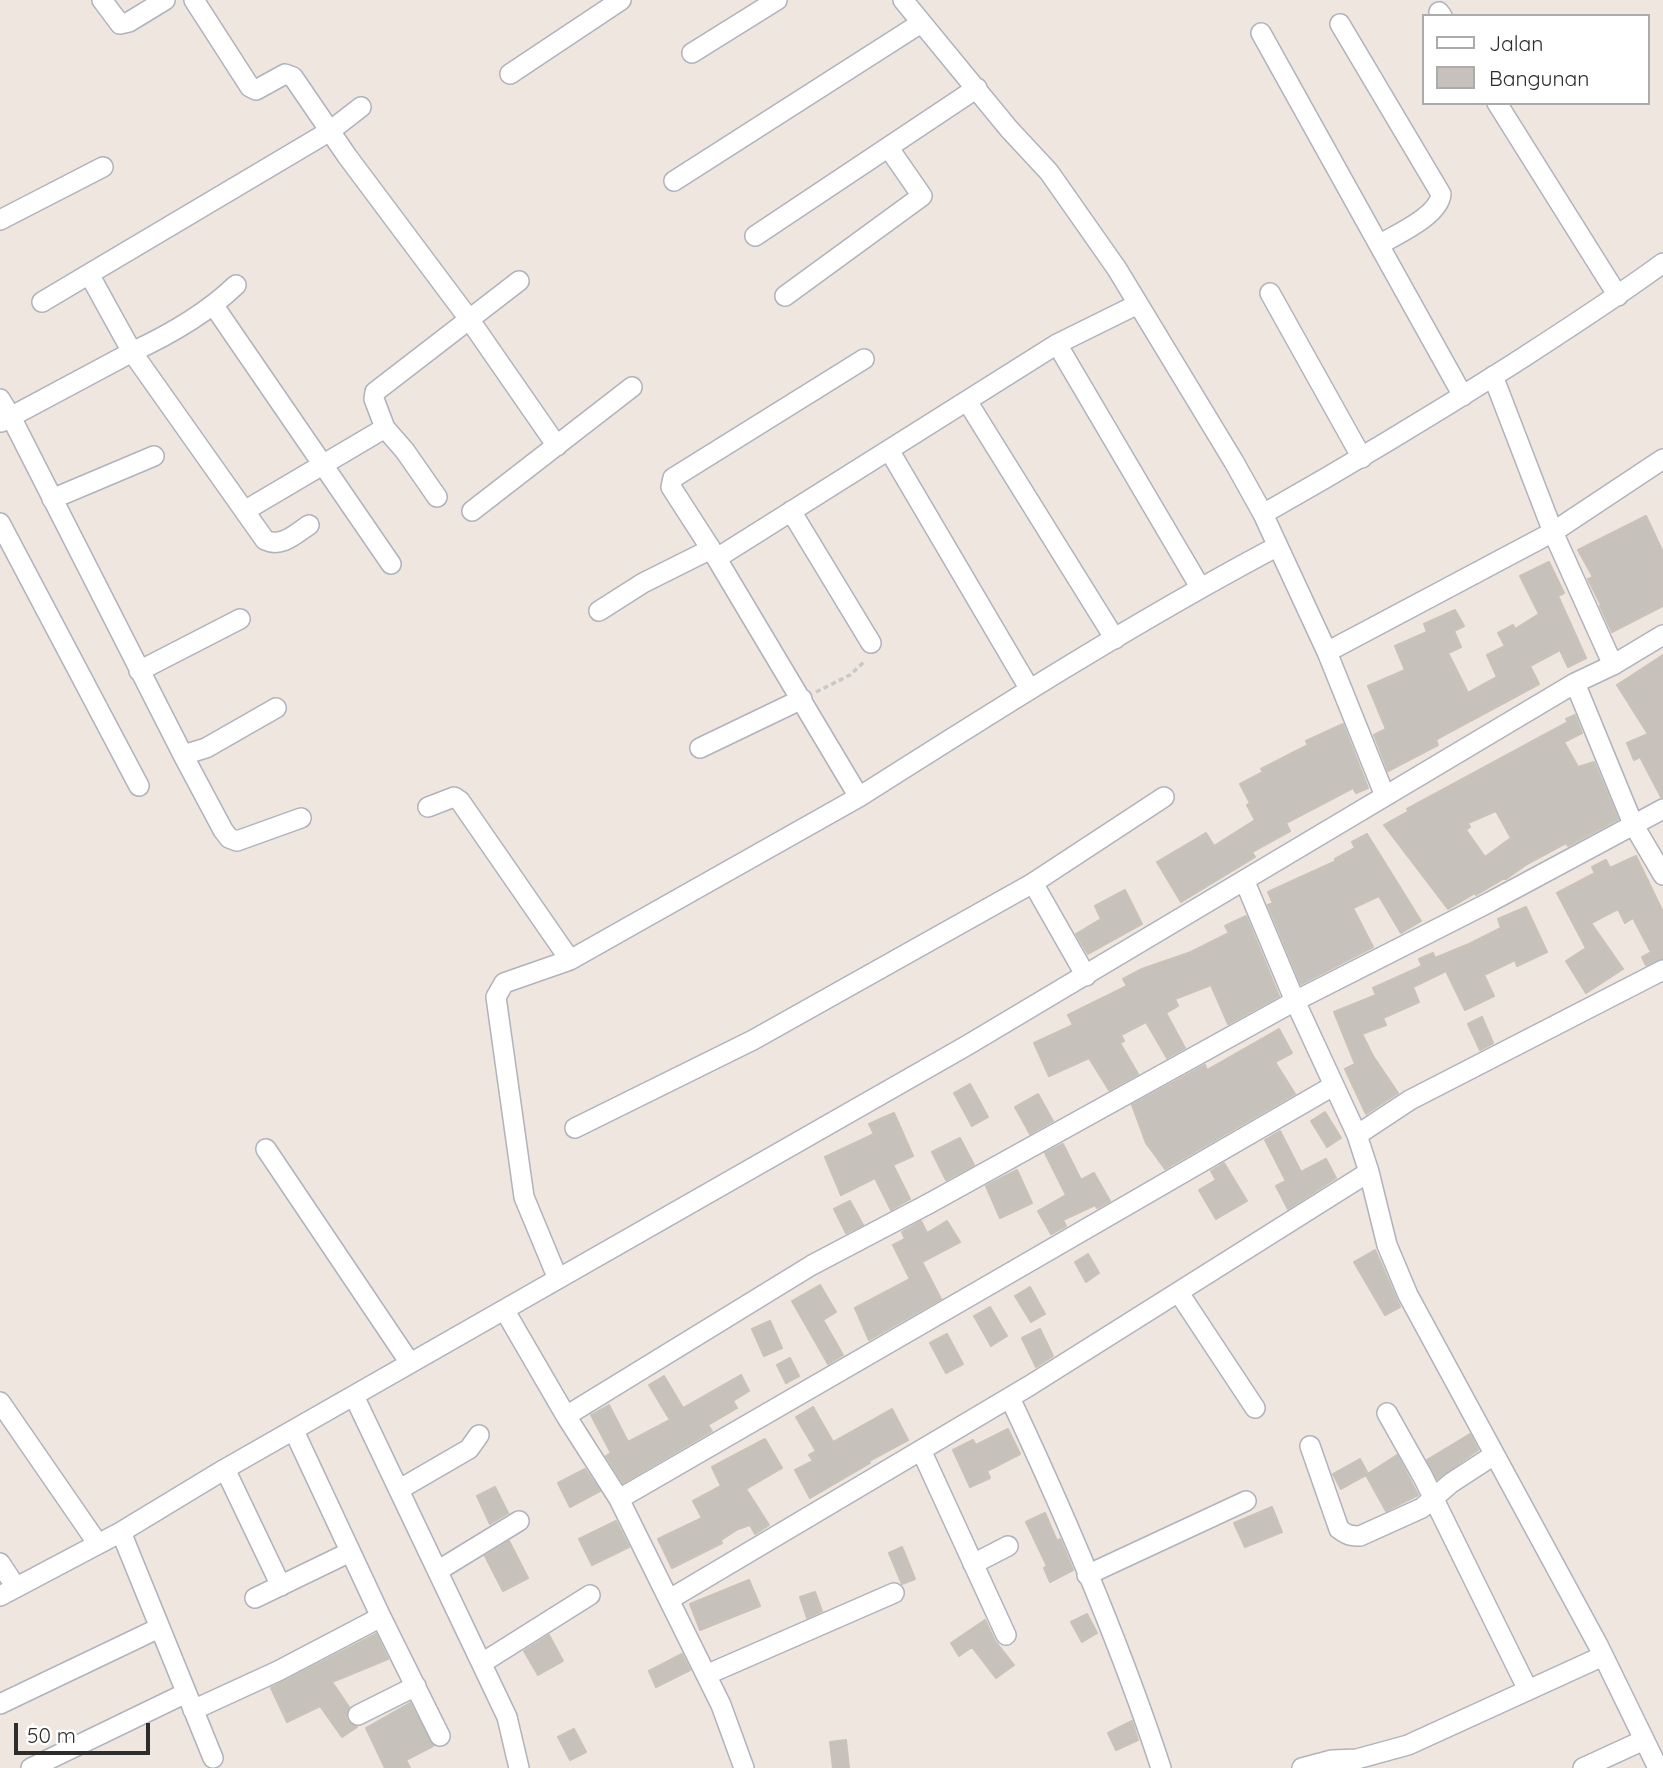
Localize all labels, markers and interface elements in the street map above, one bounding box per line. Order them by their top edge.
legend [1422,14,1649,105]
text: Jalan [1489,30,1543,56]
text: Bangunan [1489,65,1589,91]
scale bar [18,1708,154,1752]
text: 50 m [27,1722,76,1748]

